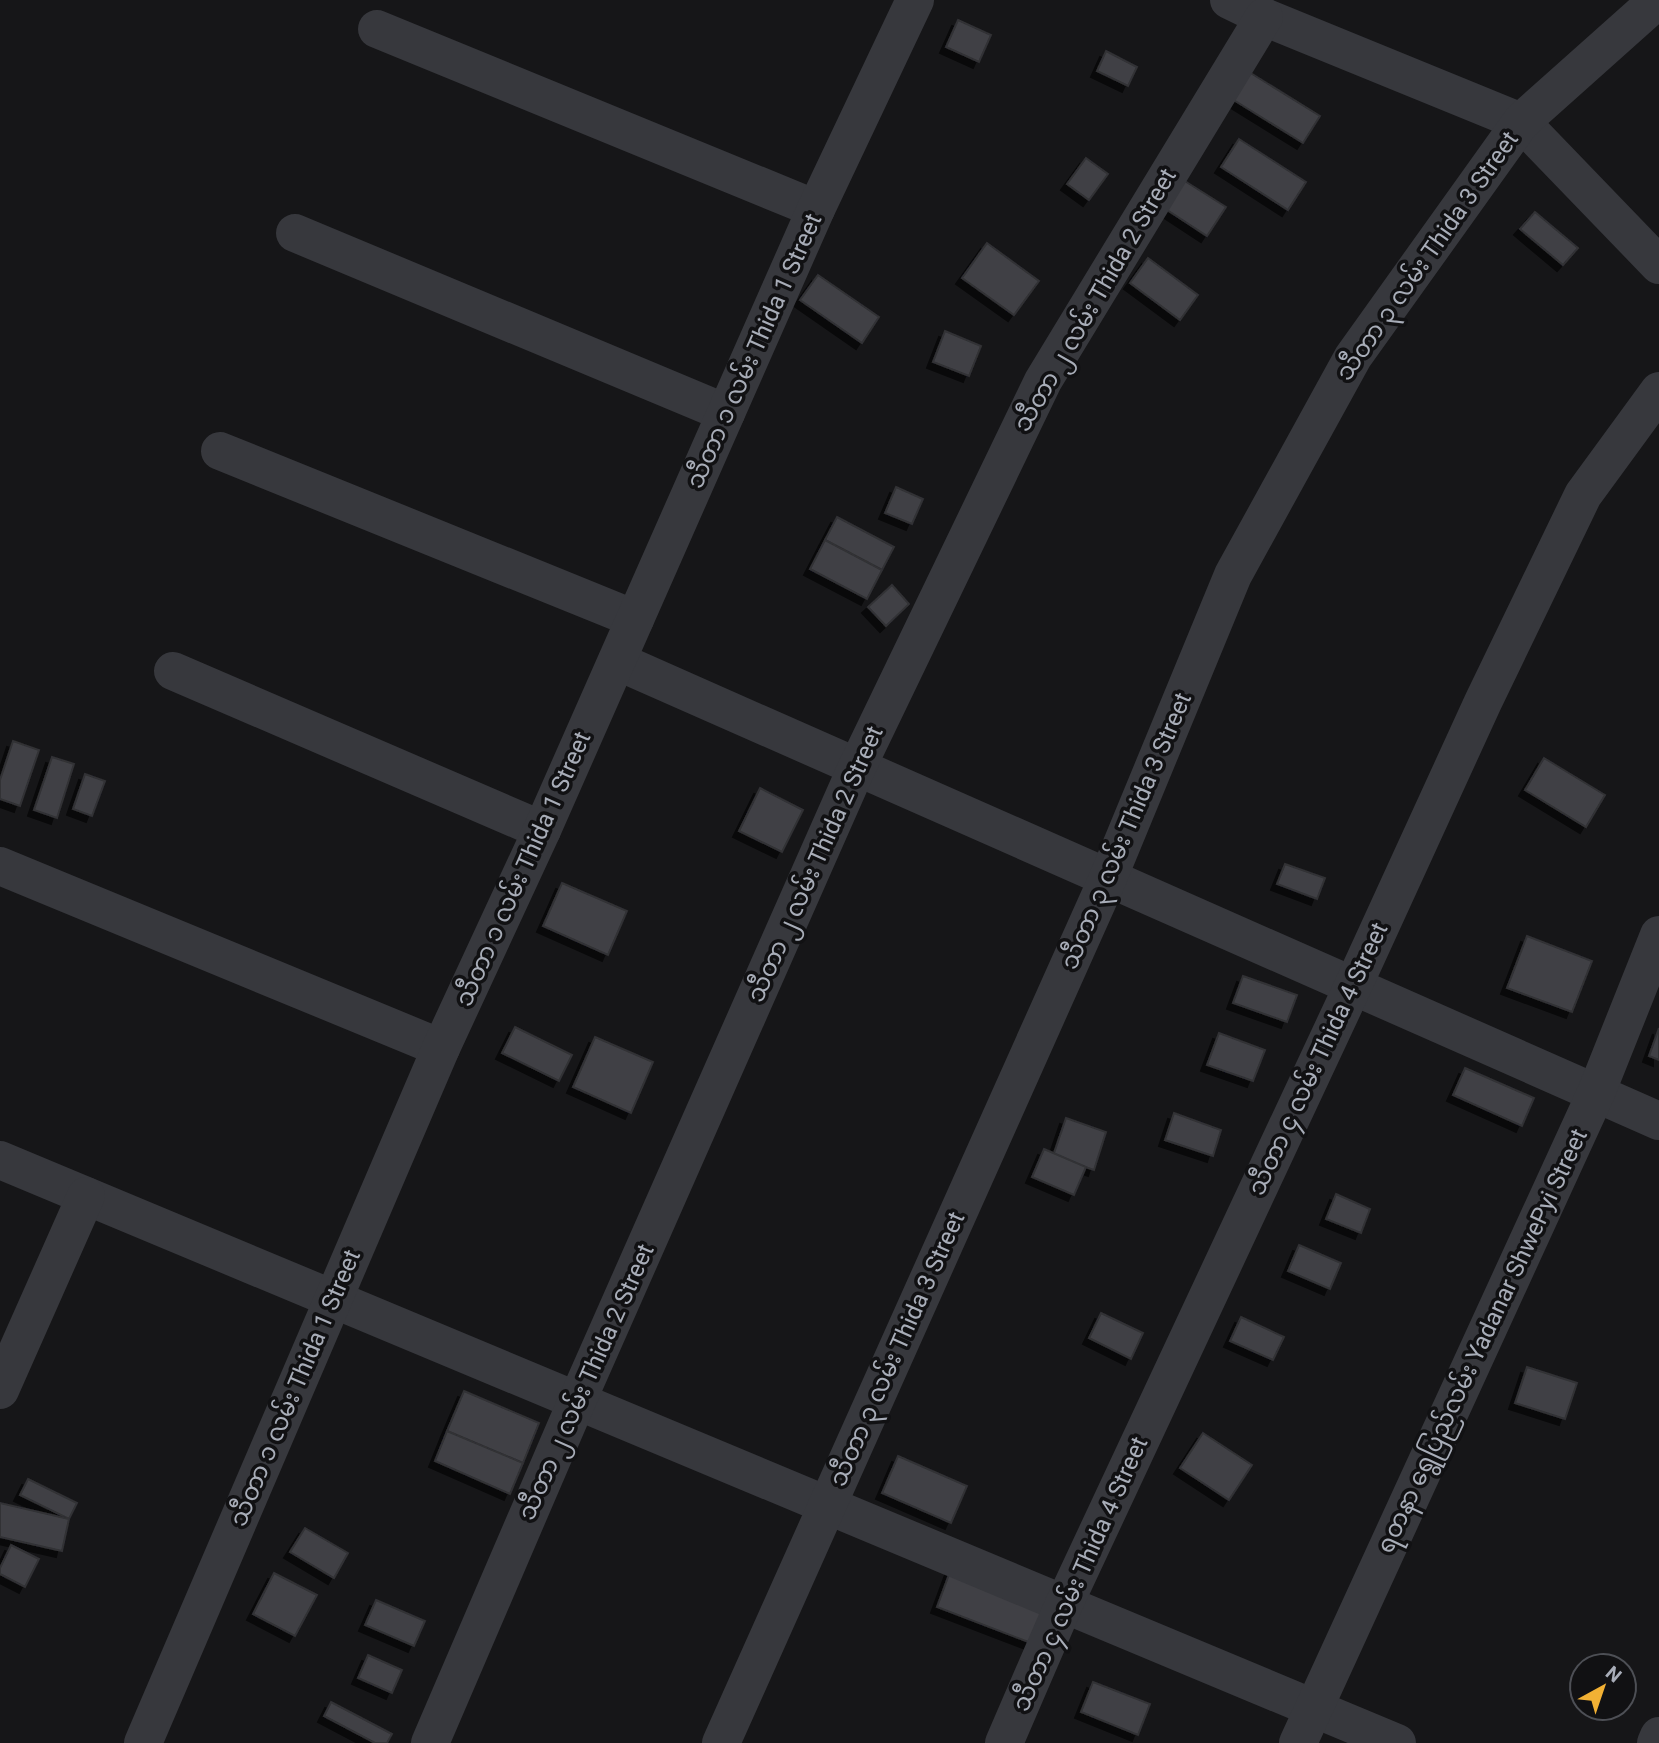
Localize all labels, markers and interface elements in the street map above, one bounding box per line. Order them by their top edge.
street label: သီတာ ၃ လမ်း Thida 3 Street [1328,125,1528,389]
street label: သီတာ ၂ လမ်း Thida 2 Street [1006,162,1186,439]
street label: သီတာ ၁ လမ်း Thida 1 Street [679,208,827,493]
street label: သီတာ ၃ လမ်း Thida 3 Street [1053,688,1202,976]
street label: သီတာ ၂ လမ်း Thida 2 Street [740,721,893,1008]
street label: သီတာ ၁ လမ်း Thida 1 Street [448,726,596,1011]
street label: သီတာ ၄ လမ်း Thida 4 Street [1241,917,1398,1202]
street label: ရတနာ ရွေပြည်လမ်း Yadanar ShwePyi Street [1369,1123,1598,1560]
street label: သီတာ ၃ လမ်း Thida 3 Street [822,1206,975,1493]
street label: သီတာ ၂ လမ်း Thida 2 Street [511,1239,664,1526]
street label: သီတာ ၁ လမ်း Thida 1 Street [222,1244,366,1531]
street label: သီတာ ၄ လမ်း Thida 4 Street [1005,1431,1158,1718]
north arrow [1568,1652,1638,1722]
text: N [1601,1661,1626,1687]

